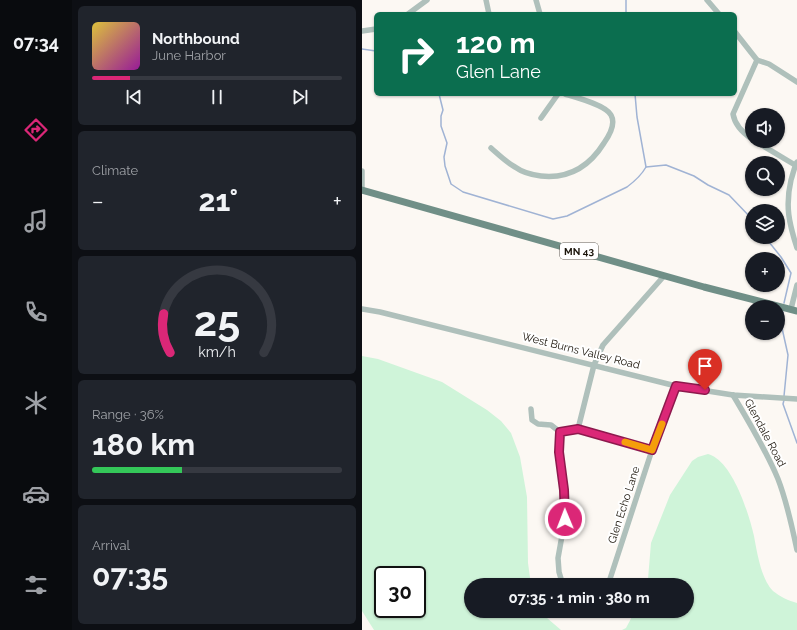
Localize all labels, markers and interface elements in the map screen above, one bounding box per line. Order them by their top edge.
text: 120 m [456,27,536,60]
icon: right [390,28,442,80]
text: Northbound [152,30,240,48]
text: 07:34 [13,32,59,53]
text: June Harbor [152,48,226,63]
text: Glen Lane [456,61,541,82]
icon: previous [123,86,145,108]
icon: pause [206,86,228,108]
icon: next [289,86,311,108]
map controls [745,108,785,340]
button: sound [745,108,785,148]
icon: directions [22,116,50,144]
button: search [745,156,785,196]
text: Climate [92,163,138,178]
text: 21° [199,183,238,218]
text: − [92,188,104,214]
text: + [333,188,342,214]
button: layers [745,204,785,244]
icon: music [22,207,50,235]
road number: MN 43 [560,243,598,259]
button: + [745,252,785,292]
text: 25 [194,297,240,346]
icon: phone [22,298,50,326]
button: − [745,300,785,340]
street label: West Burns Valley Road [521,330,641,372]
text: km/h [198,344,236,360]
pin [688,349,722,390]
icon: arrive [694,355,716,377]
icon: climate [22,389,50,417]
street label: Glendale Road [742,397,788,469]
text: Range · 36% [92,407,164,422]
text: 180 km [92,427,195,462]
street label: Glen Echo Lane [605,464,643,545]
icon: car [22,480,50,508]
position arrow [544,498,586,540]
text: Arrival [92,538,130,553]
text: 07:35 [92,558,168,593]
speed limit sign: 30 [374,566,426,618]
icon: filters [22,571,50,599]
text: 07:35 · 1 min · 380 m [508,589,650,607]

